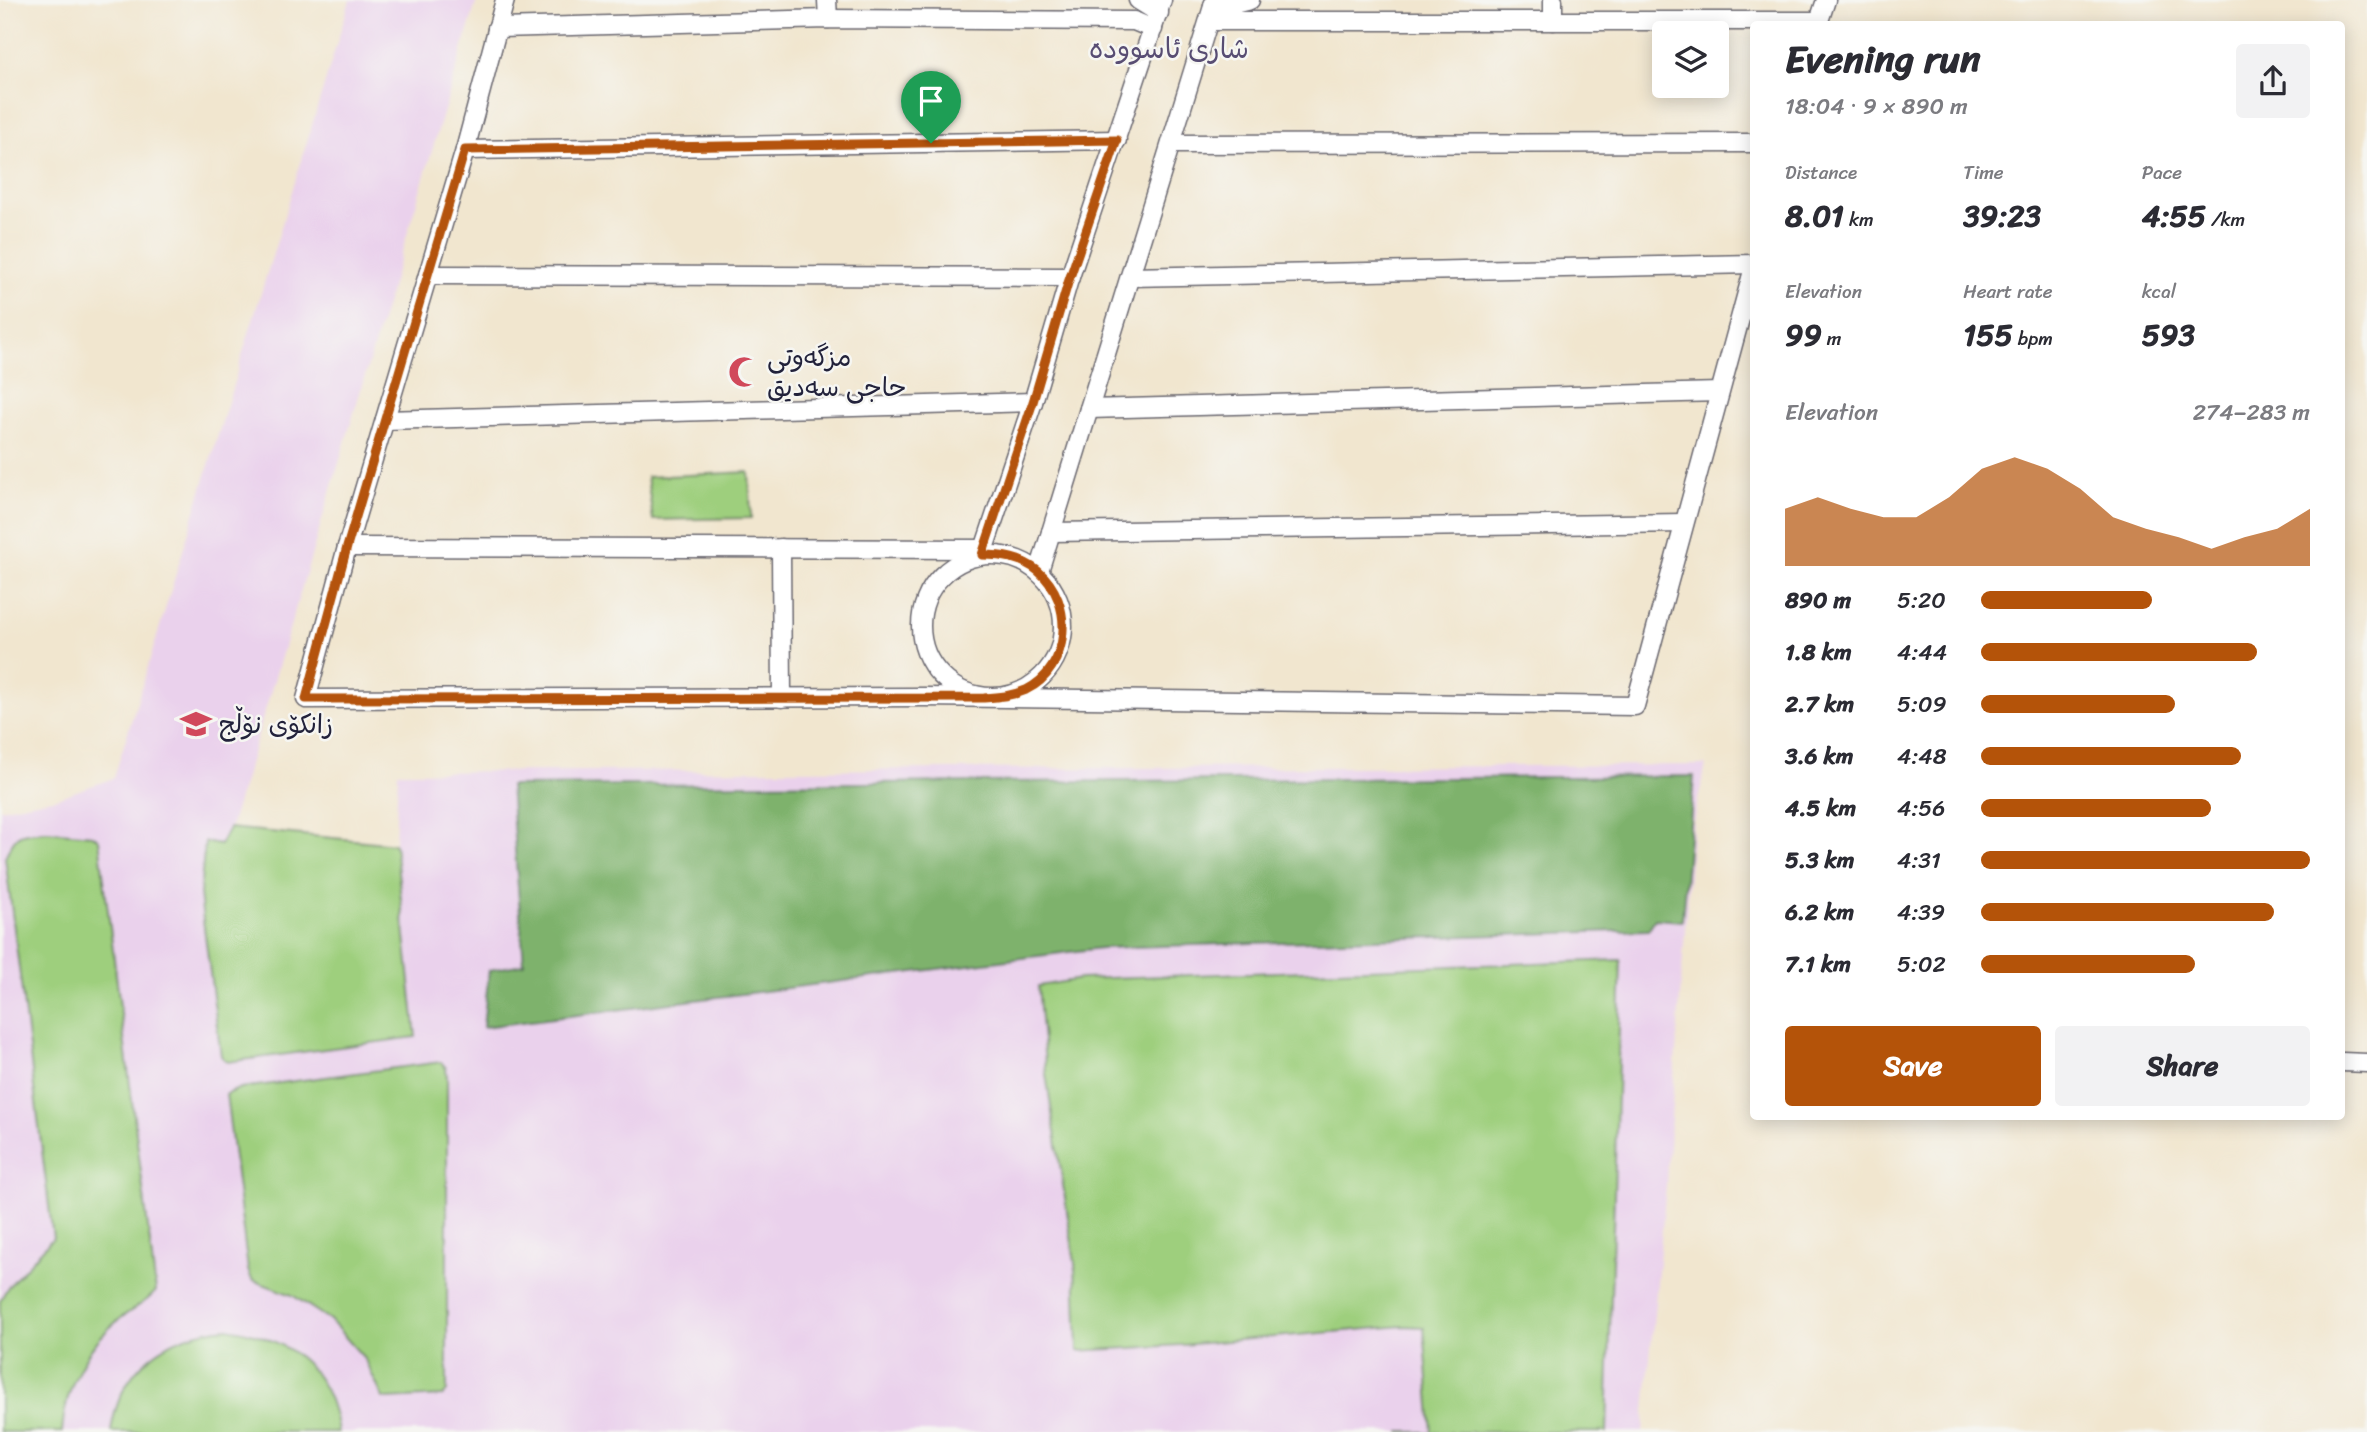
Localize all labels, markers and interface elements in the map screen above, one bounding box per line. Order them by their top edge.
map controls [1652,21,1729,98]
button: layers [1652,21,1729,98]
district label: شاری ئاسوودە [1089,24,1249,73]
text: Evening run [1785,26,1981,93]
button: share [2236,44,2310,118]
pin [901,71,961,143]
icon: arrive [912,82,950,120]
text: 18:04 · 9 × 890 m [1785,86,1968,127]
text: Distance [1785,156,1857,189]
text: Time [1963,156,2004,189]
text: Pace [2142,156,2182,189]
text: 8.01 [1785,189,1844,243]
text: 39:23 [1963,189,2041,243]
text: 4:55 [2142,189,2206,243]
text: km [1844,203,1874,236]
text: /km [2206,203,2245,236]
text: Elevation [1785,275,1862,308]
text: Heart rate [1963,275,2053,308]
text: kcal [2142,275,2176,308]
text: 99 [1785,308,1822,362]
text: 155 [1963,308,2013,362]
text: 593 [2142,308,2195,362]
text: m [1822,322,1841,355]
text: bpm [2013,322,2053,355]
place label: مزگەوتی حاجی سەدیق [767,334,907,410]
mosque icon: مزگەوتی حاجی سەدیق [727,355,761,389]
text: Elevation [1785,392,1878,433]
text: 274–283 m [2193,392,2310,433]
text: 890 m [1785,580,1851,621]
text: 5:20 [1897,580,1946,621]
text: 1.8 km [1785,632,1852,673]
text: 4:44 [1897,632,1947,673]
text: 2.7 km [1785,684,1854,725]
text: 5:09 [1897,684,1947,725]
place label: زانکۆی نۆڵج [219,701,333,747]
school or university icon: زانکۆی نۆڵج [179,707,213,741]
text: 3.6 km [1785,736,1854,777]
text: 4:48 [1897,736,1947,777]
text: 4.5 km [1785,788,1856,829]
text: 4:56 [1897,788,1945,829]
text: 5.3 km [1785,840,1854,881]
text: 4:31 [1897,840,1941,881]
text: 6.2 km [1785,892,1854,933]
text: 4:39 [1897,892,1945,933]
text: 7.1 km [1785,944,1851,985]
text: 5:02 [1897,944,1946,985]
button: Save [1785,1026,2041,1106]
button: Share [2055,1026,2310,1106]

